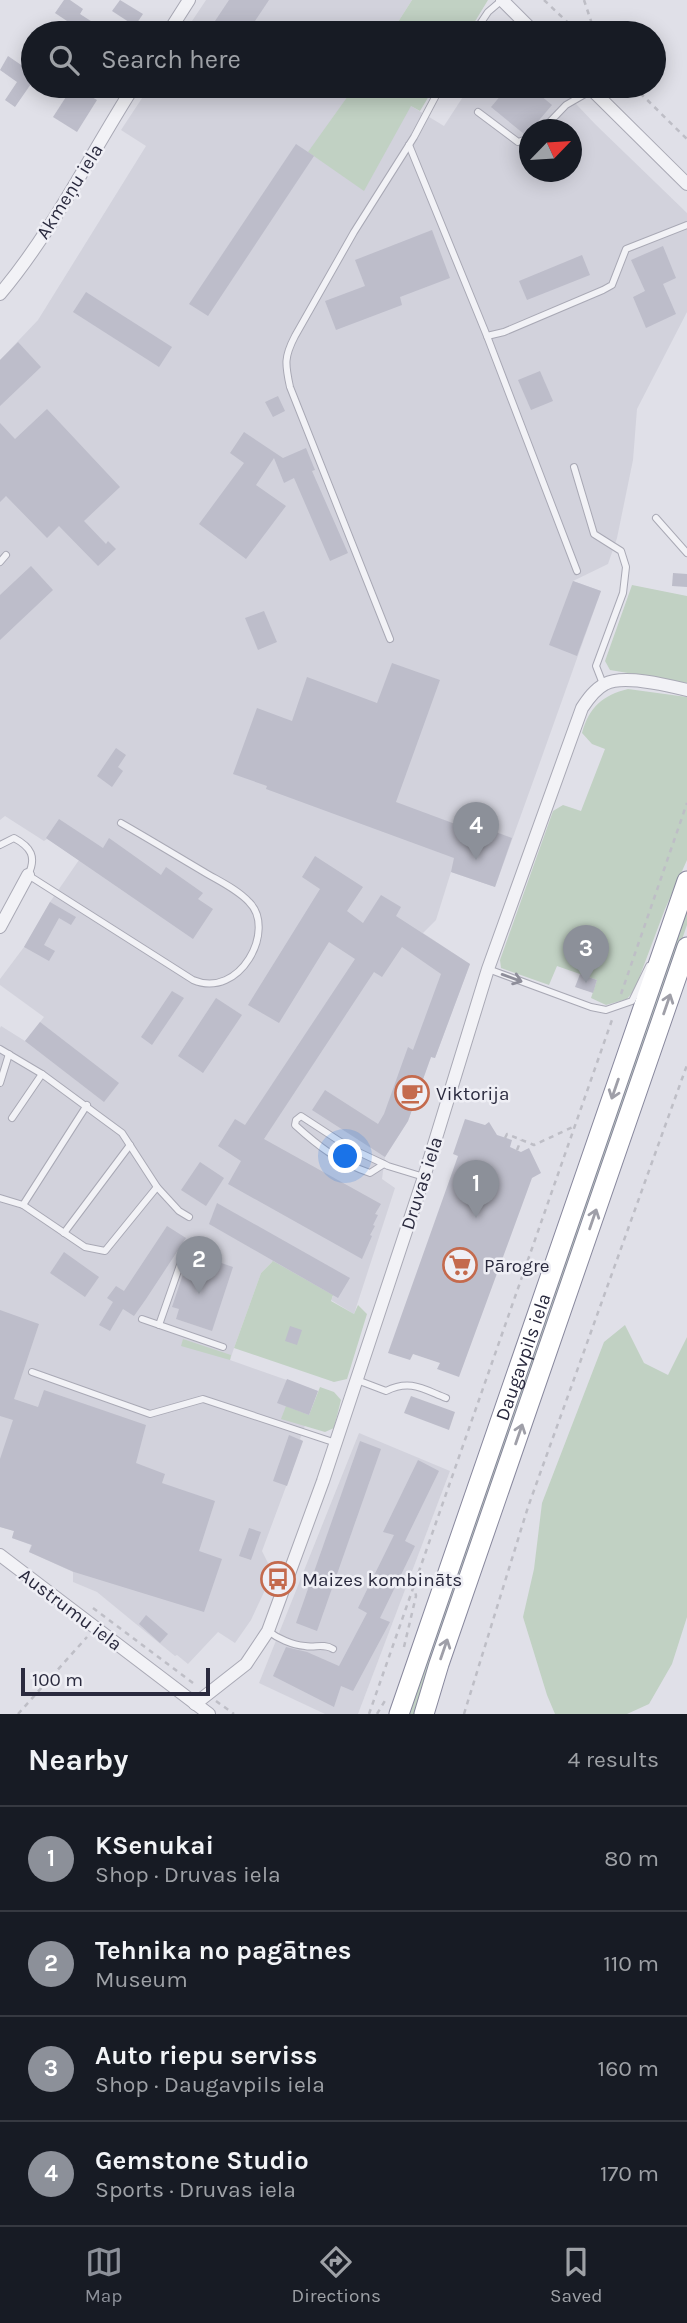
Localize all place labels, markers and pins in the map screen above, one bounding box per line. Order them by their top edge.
pin: 4 [453,802,499,860]
pin: 3 [563,925,609,983]
cafe icon: Viktorija [393,1074,431,1112]
place label: Viktorija [436,1083,510,1105]
pin: 1 [453,1160,499,1218]
pin: 2 [176,1236,222,1294]
supermarket icon: Pārogre [441,1246,479,1284]
place label: Pārogre [484,1255,550,1277]
bus stop icon: Maizes kombināts [259,1560,297,1598]
place label: Maizes kombināts [302,1569,462,1591]

